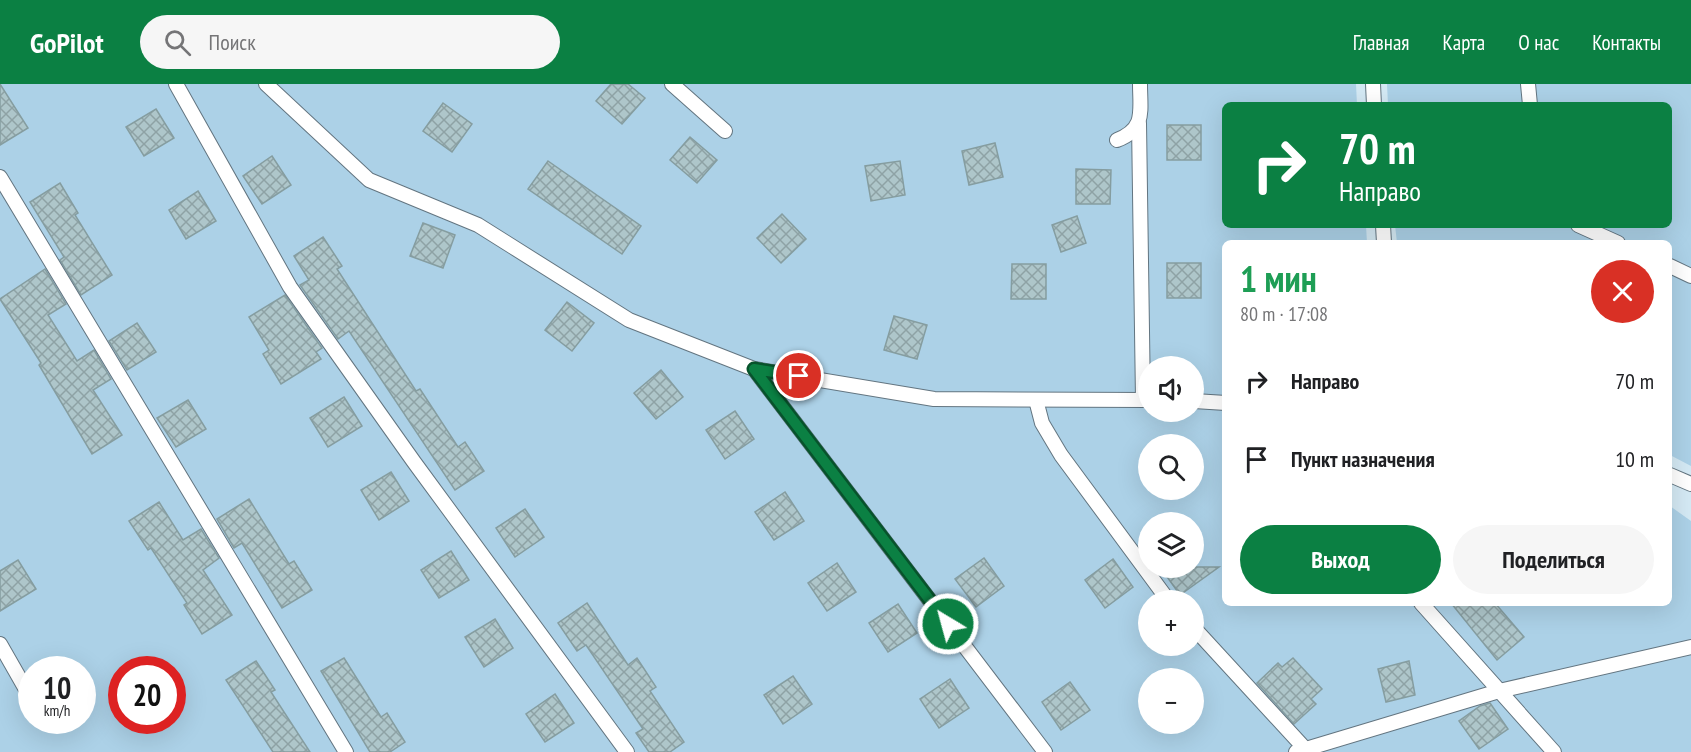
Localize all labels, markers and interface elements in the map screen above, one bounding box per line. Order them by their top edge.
search box [140,15,560,69]
text: GoPilot [30,24,104,61]
icon: search [161,26,194,59]
text: Поиск [209,28,256,56]
text: Главная [1353,29,1409,56]
text: Карта [1442,29,1485,56]
text: О нас [1518,29,1559,56]
text: Контакты [1592,29,1661,56]
text: 70 m [1339,121,1416,176]
icon: right [1240,126,1318,204]
text: Направо [1339,174,1421,208]
text: 1 мин [1240,255,1317,302]
button: close [1591,260,1654,323]
text: 80 m · 17:08 [1240,301,1328,327]
pin [773,350,824,401]
map controls [1138,356,1204,734]
button: sound [1138,356,1204,422]
icon: arrive [782,359,815,392]
icon: right [1240,365,1273,398]
text: Направо [1291,367,1359,395]
text: 70 m [1615,367,1654,395]
button: search [1138,434,1204,500]
icon: arrive [1240,443,1273,476]
text: Пункт назначения [1291,445,1435,473]
text: 10 m [1615,445,1654,473]
button: layers [1138,512,1204,578]
button: Выход [1240,525,1441,594]
button: Поделиться [1453,525,1654,594]
button: + [1138,590,1204,656]
position arrow [916,592,980,656]
speed limit sign: 20 [108,656,186,734]
text: 10 [43,668,71,707]
button: − [1138,668,1204,734]
text: km/h [44,701,70,720]

